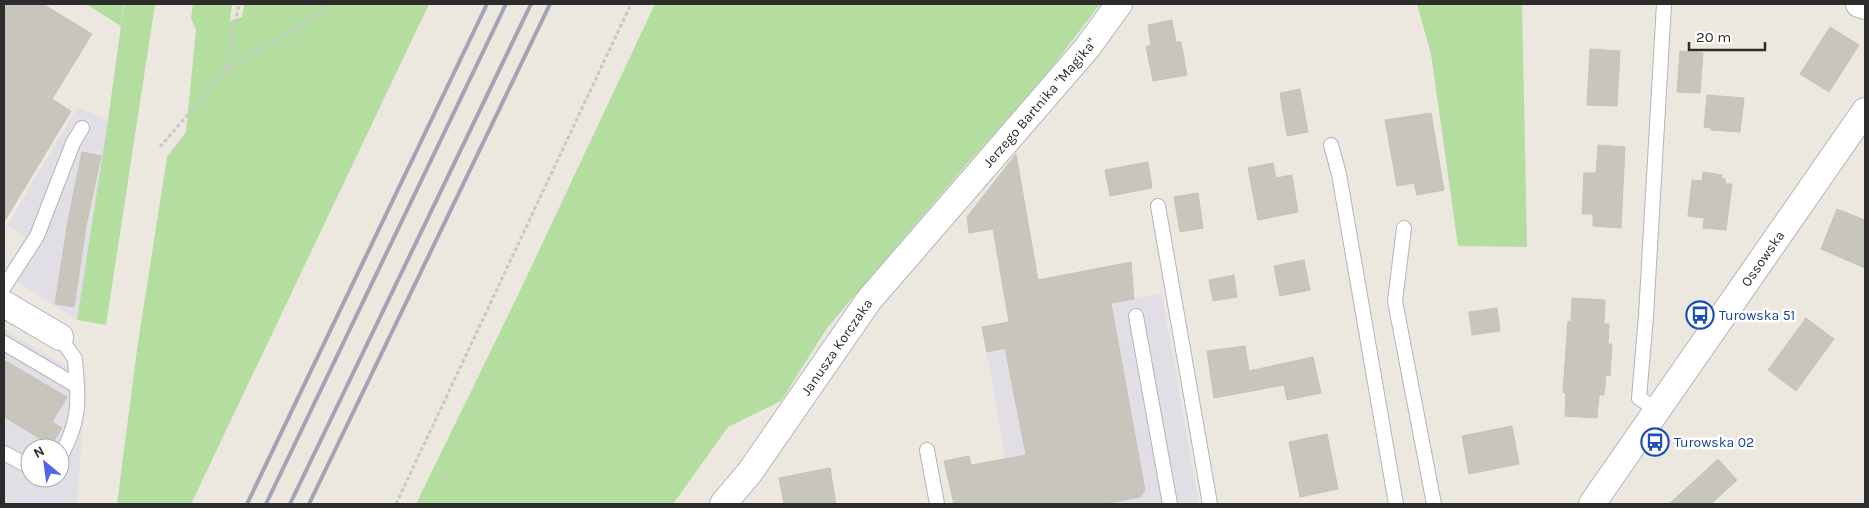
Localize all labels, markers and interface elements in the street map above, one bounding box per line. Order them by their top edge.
scale bar [1689,20,1765,52]
text: 20 m [1696,28,1731,46]
street label: Jerzego Bartnika "Magika" [979,35,1100,171]
street label: Ossowska [1737,227,1788,290]
street label: Janusza Korczaka [797,295,876,399]
bus stop icon: Turowska 51 [1685,300,1715,330]
place label: Turowska 51 [1719,307,1795,324]
bus stop icon: Turowska 02 [1640,427,1670,457]
place label: Turowska 02 [1674,434,1754,451]
north arrow [20,438,70,488]
text: N [30,442,47,462]

